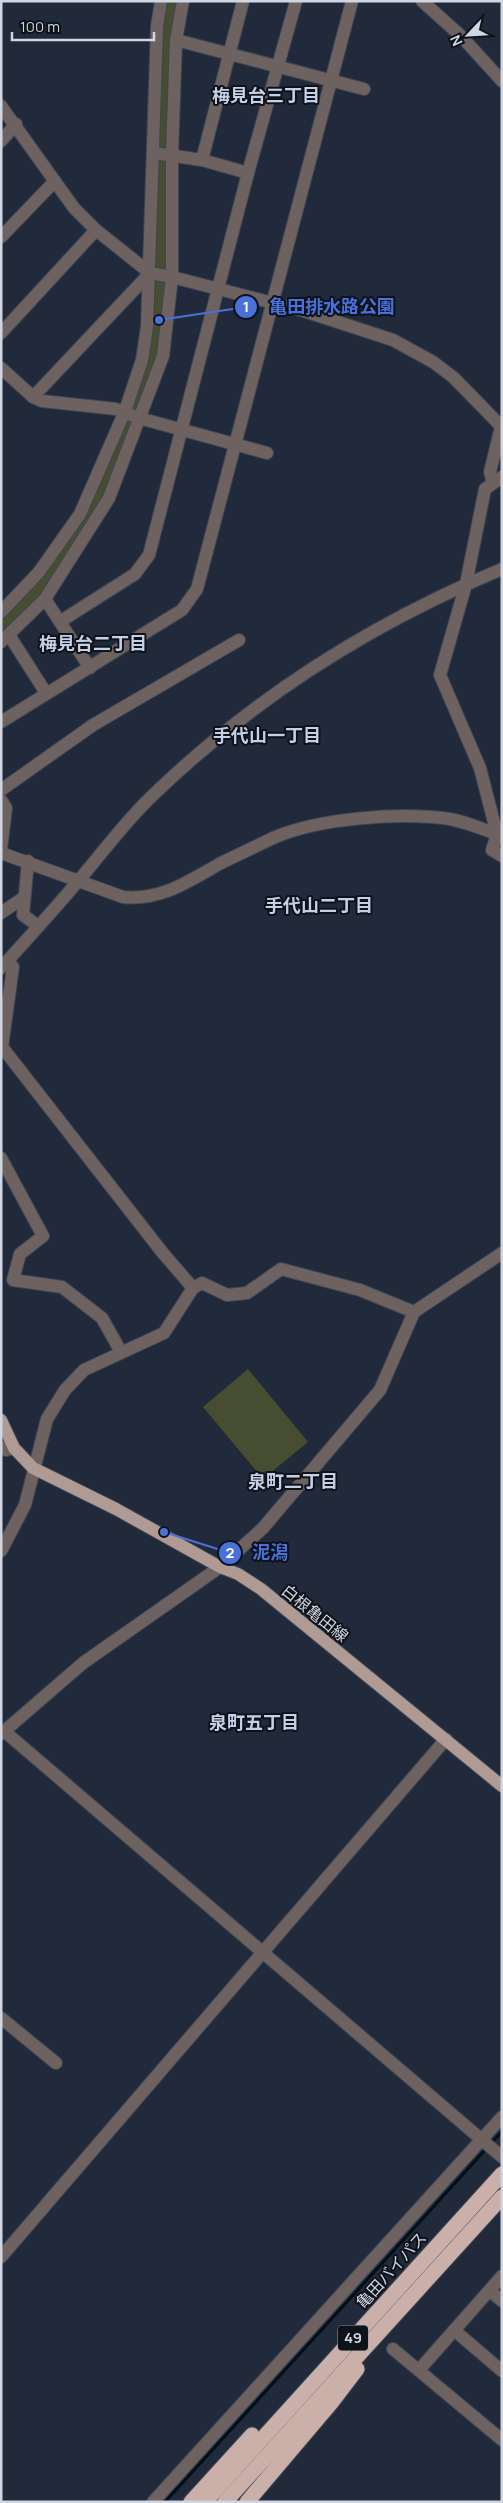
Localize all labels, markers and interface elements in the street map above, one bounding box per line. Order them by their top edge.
scale bar [12,10,155,42]
north arrow [443,10,493,60]
text: 100 m [20,16,60,37]
text: N [445,32,467,49]
district label: 梅見台三丁目 [212,83,320,107]
callout: 亀田排水路公園 [234,291,405,324]
text: 亀田排水路公園 [269,294,395,318]
text: 1 [243,296,249,317]
district label: 梅見台二丁目 [39,631,147,655]
district label: 手代山一丁目 [213,723,321,747]
district label: 手代山二丁目 [265,893,373,917]
district label: 泉町二丁目 [248,1469,338,1493]
callout: 泥潟 [217,1536,298,1569]
text: 泥潟 [252,1540,288,1564]
text: 2 [226,1542,235,1563]
street label: 白根亀田線 [277,1579,353,1647]
district label: 泉町五丁目 [209,1710,299,1734]
street label: 亀田バイパス [351,2227,431,2313]
road number: 49 [338,2326,368,2350]

